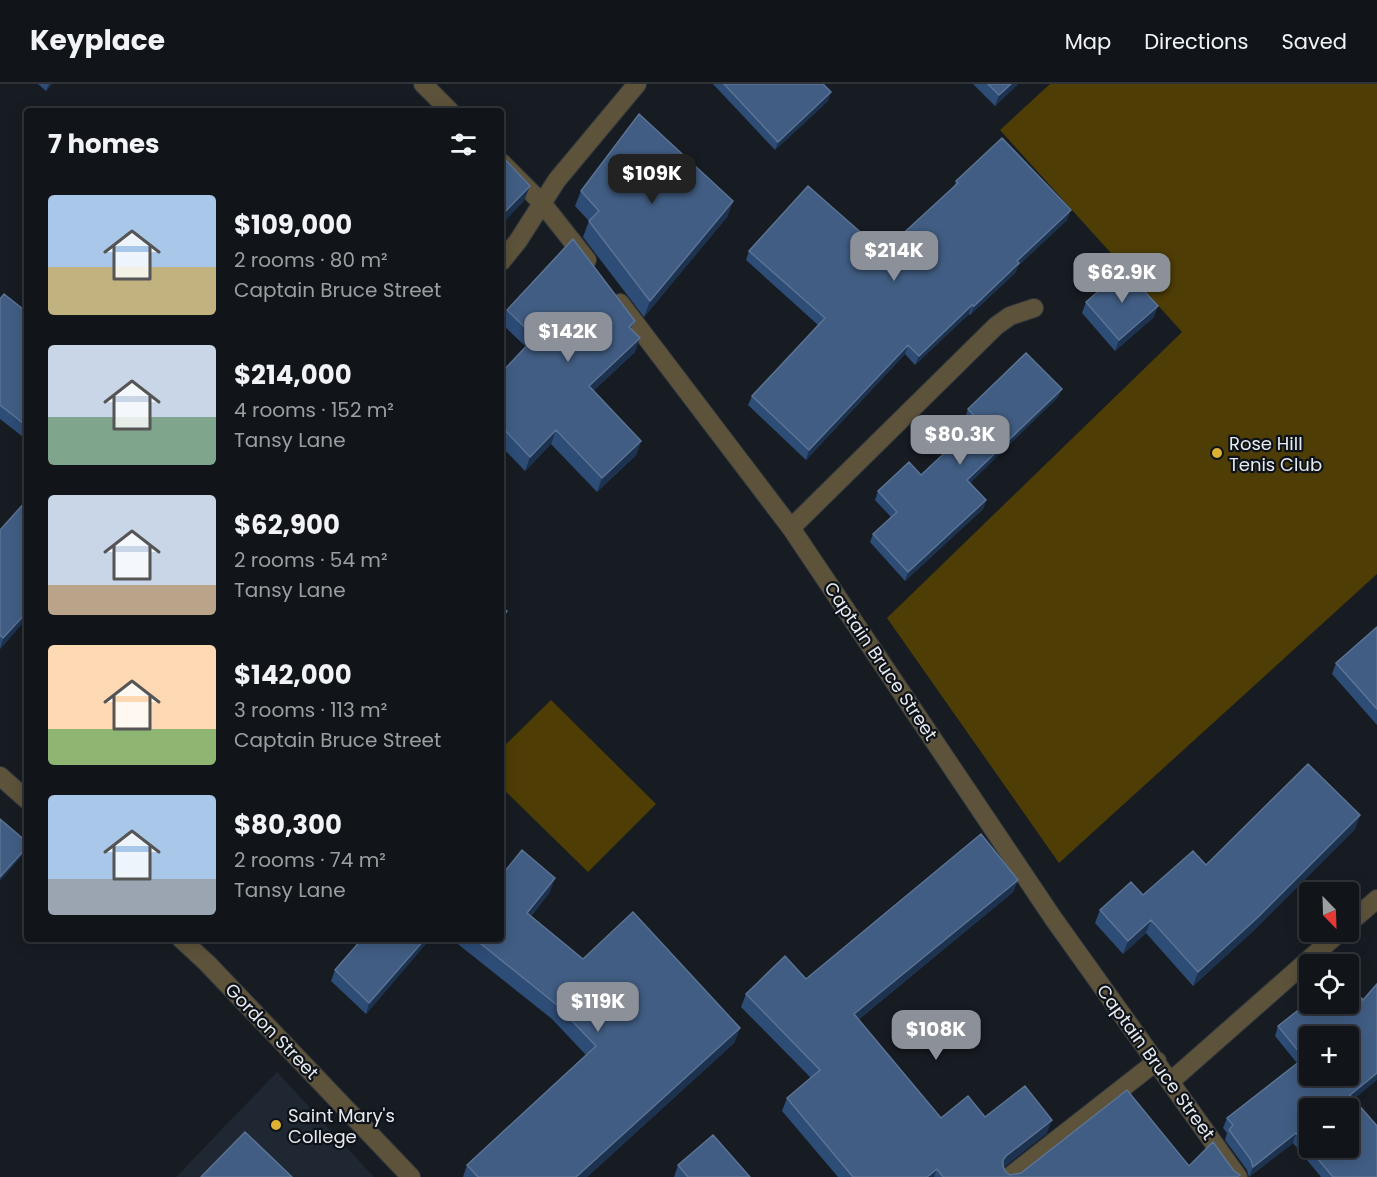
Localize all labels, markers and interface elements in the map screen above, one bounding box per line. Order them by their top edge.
text: Keyplace [30,21,165,60]
text: Map [1065,27,1111,56]
text: Directions [1144,27,1248,56]
text: Saved [1281,27,1347,56]
text: 7 homes [48,126,160,162]
icon: filters [447,128,480,161]
pin: $109K [610,154,694,205]
text: $109K [622,159,682,187]
text: $109,000 [234,207,352,243]
icon: home [96,219,168,291]
pin: $214K [852,231,936,282]
text: $214K [864,236,924,264]
text: 2 rooms · 80 m² [234,246,388,274]
pin: $62.9K [1073,253,1171,304]
text: $62.9K [1087,258,1157,286]
text: Captain Bruce Street [234,276,441,304]
pin: $142K [526,312,610,363]
text: $142K [538,317,598,345]
text: $214,000 [234,357,352,393]
icon: home [96,369,168,441]
text: 4 rooms · 152 m² [234,396,394,424]
pin: $80.3K [911,415,1009,466]
text: $80.3K [925,420,995,448]
text: Tansy Lane [234,426,346,454]
place label: Rose Hill Tenis Club [1229,431,1322,477]
marker: Rose Hill Tenis Club [1210,446,1224,460]
text: $62,900 [234,507,340,543]
icon: home [96,519,168,591]
text: 2 rooms · 54 m² [234,546,388,574]
text: Tansy Lane [234,576,346,604]
street label: Captain Bruce Street [818,577,944,745]
text: $142,000 [234,657,352,693]
icon: home [96,669,168,741]
text: 3 rooms · 113 m² [234,696,387,724]
text: Captain Bruce Street [234,726,441,754]
text: $80,300 [234,807,342,843]
icon: home [96,819,168,891]
text: 2 rooms · 74 m² [234,846,386,874]
text: Tansy Lane [234,876,346,904]
north arrow [1299,882,1359,942]
map controls [1299,882,1359,1158]
button: locate [1299,954,1359,1014]
street label: Gordon Street [220,977,324,1085]
street label: Captain Bruce Street [1091,979,1221,1145]
pin: $119K [556,982,640,1033]
text: $119K [571,987,625,1015]
pin: $108K [894,1010,978,1061]
text: $108K [906,1015,966,1043]
button: + [1299,1026,1359,1086]
button: − [1299,1098,1359,1158]
place label: Saint Mary's College [288,1103,395,1149]
marker: Saint Mary's College [269,1118,283,1132]

